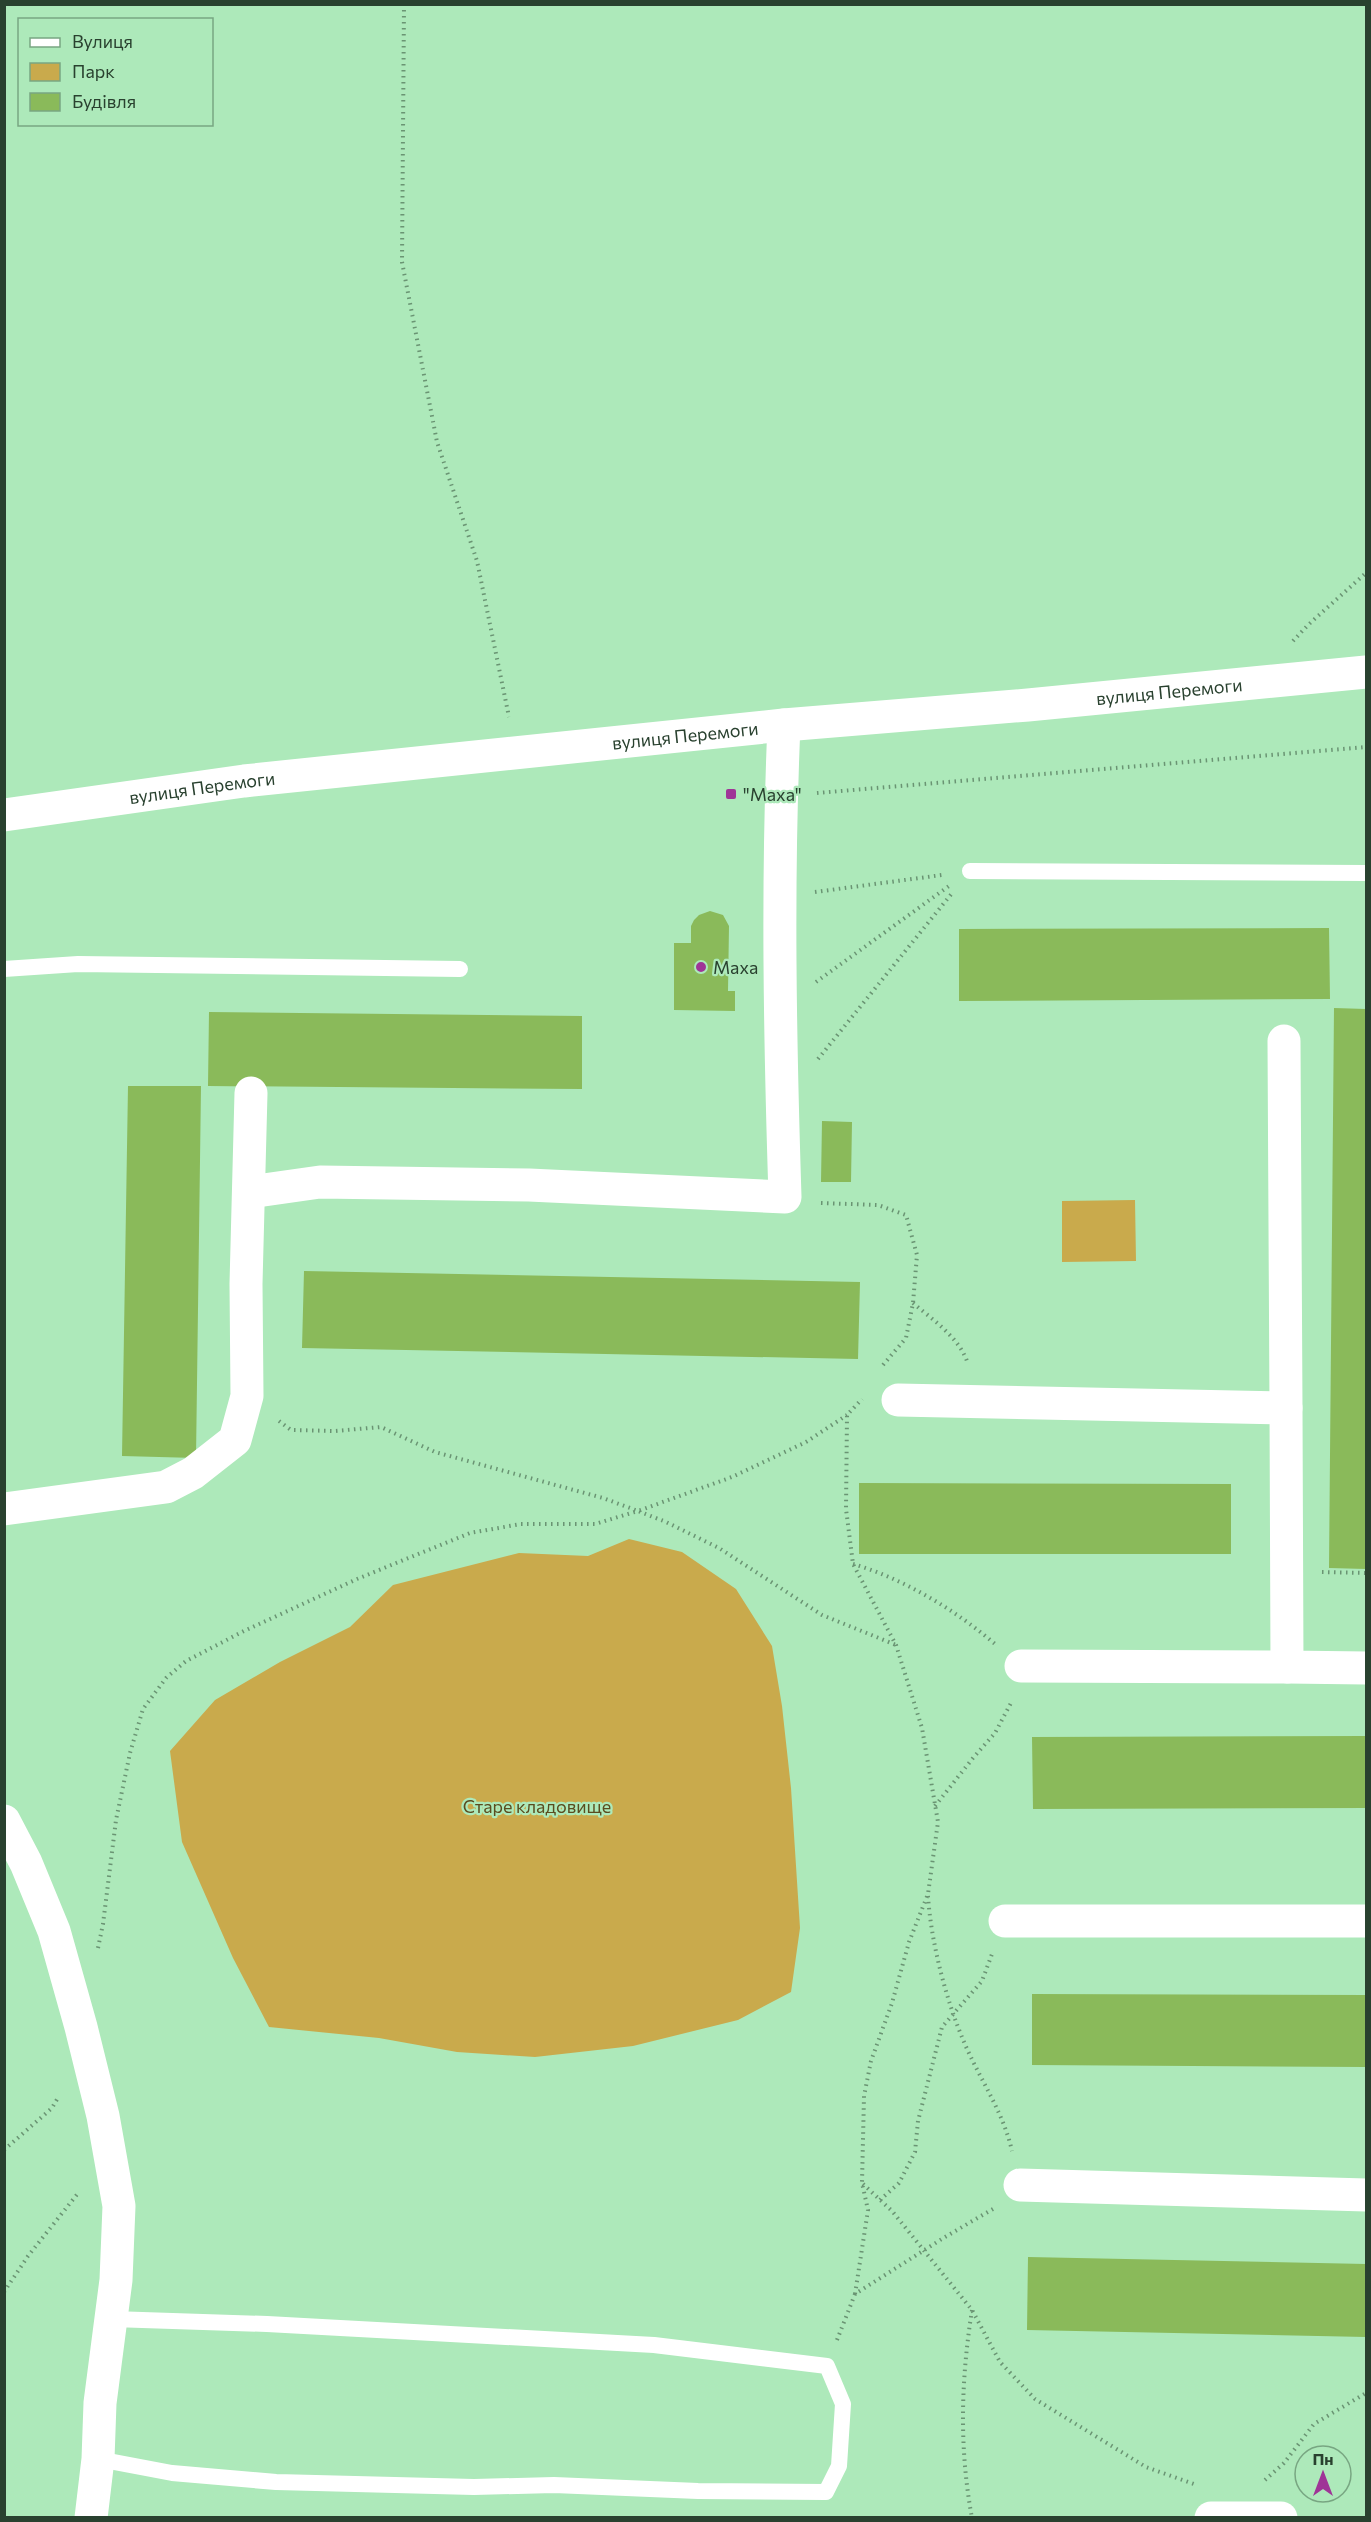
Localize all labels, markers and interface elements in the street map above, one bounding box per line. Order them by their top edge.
legend [18,18,213,126]
text: Вулиця [72,30,133,52]
text: Парк [72,60,115,82]
text: Будівля [72,90,136,112]
street label: вулиця Перемоги [1095,673,1243,709]
street label: вулиця Перемоги [611,717,760,754]
street label: вулиця Перемоги [128,767,276,808]
place label: "Маха" [743,783,802,805]
marker: "Маха" [724,787,738,801]
place label: Маха [713,956,758,978]
marker: Маха [694,960,708,974]
park label: Старе кладовище [463,1795,611,1817]
north arrow [1293,2444,1353,2504]
text: Пн [1312,2449,1334,2468]

